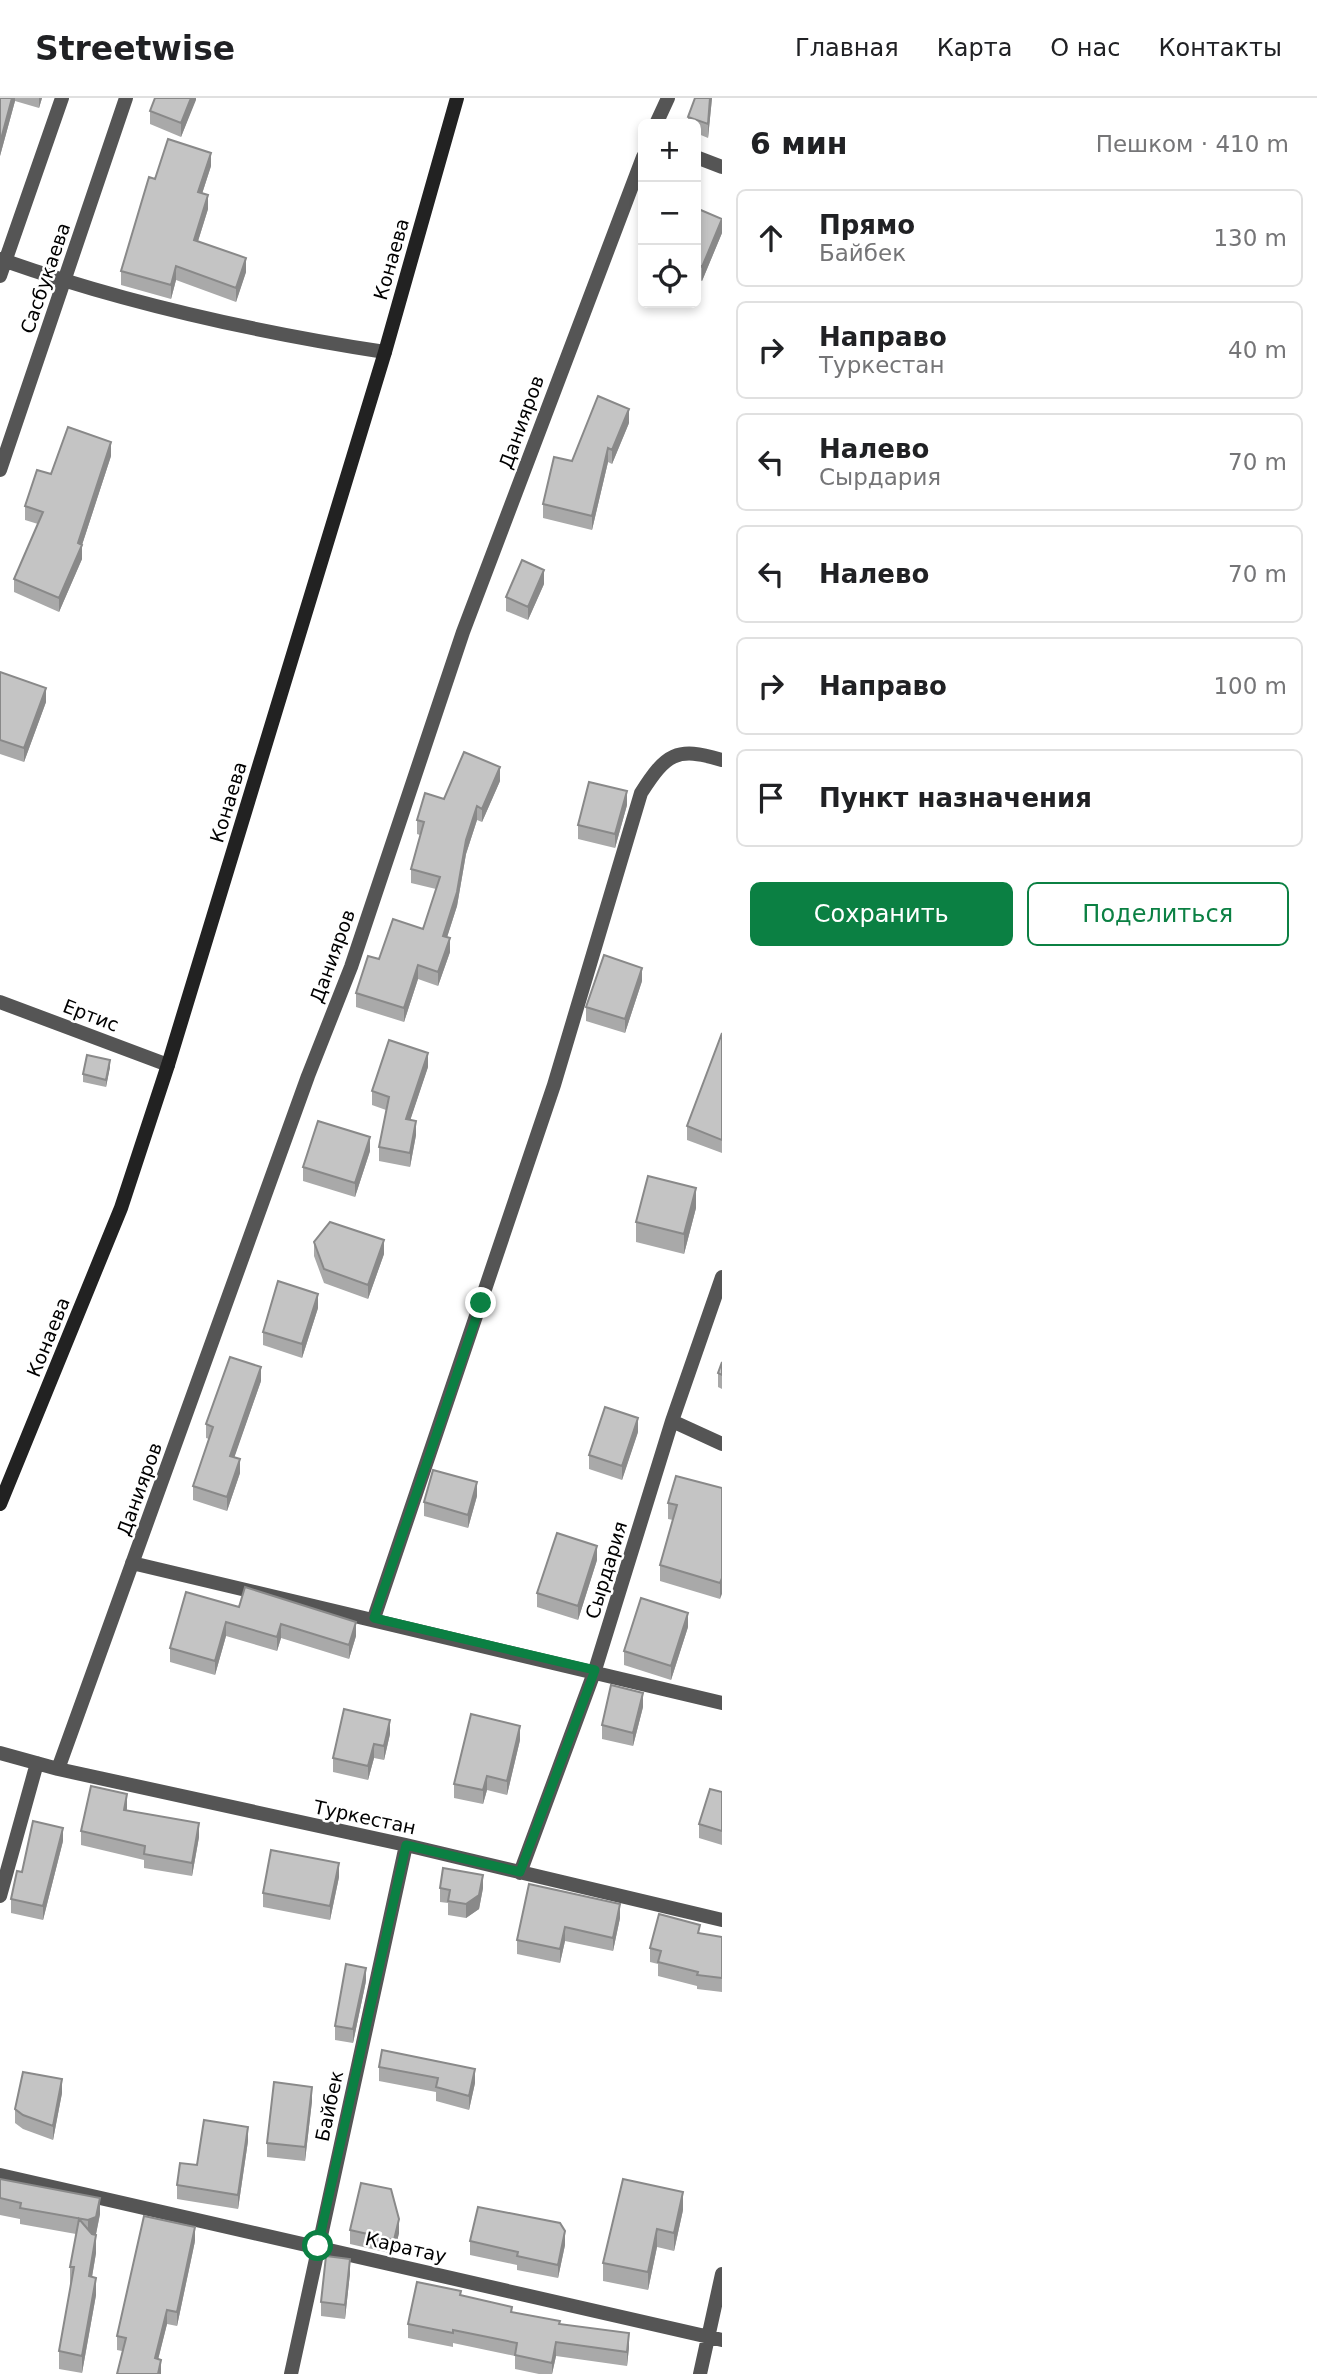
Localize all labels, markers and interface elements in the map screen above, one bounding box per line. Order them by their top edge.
text: Streetwise [35,29,235,68]
text: Главная [795,34,899,62]
text: Карта [937,34,1012,62]
text: О нас [1050,34,1120,62]
text: Контакты [1158,34,1282,62]
map controls [638,119,701,308]
button: + [638,119,701,182]
text: 6 мин [750,126,848,161]
text: Пешком · 410 m [1096,131,1289,157]
button: − [638,182,701,245]
text: Прямо [819,210,915,240]
street label: Конаева [369,216,413,302]
icon: ahead [752,219,790,257]
street label: Сасбукаева [16,220,74,336]
text: 130 m [1213,225,1287,251]
text: Байбек [819,240,906,266]
button: locate [638,245,701,308]
text: Направо [819,322,947,352]
icon: right [752,331,790,369]
text: 40 m [1228,337,1287,363]
text: Туркестан [819,352,944,378]
street label: Данияров [494,372,548,472]
text: Налево [819,434,929,464]
icon: left [752,443,790,481]
text: 70 m [1228,449,1287,475]
text: Сырдария [819,464,941,490]
icon: left [752,555,790,593]
text: Налево [819,559,929,589]
text: 70 m [1228,561,1287,587]
icon: right [752,667,790,705]
text: Направо [819,671,947,701]
text: 100 m [1213,673,1287,699]
street label: Конаева [205,759,251,845]
icon: arrive [752,779,790,817]
text: Пункт назначения [819,783,1092,813]
button: Сохранить [750,882,1013,946]
button: Поделиться [1027,882,1289,946]
street label: Данияров [305,906,359,1006]
street label: Ертис [60,994,122,1036]
route end [465,1287,496,1318]
street label: Конаева [22,1294,74,1380]
street label: Данияров [112,1439,166,1539]
street label: Сырдария [581,1519,631,1621]
street label: Туркестан [311,1795,418,1839]
street label: Байбек [311,2069,347,2143]
street label: Каратау [363,2227,449,2267]
route start [302,2230,333,2261]

